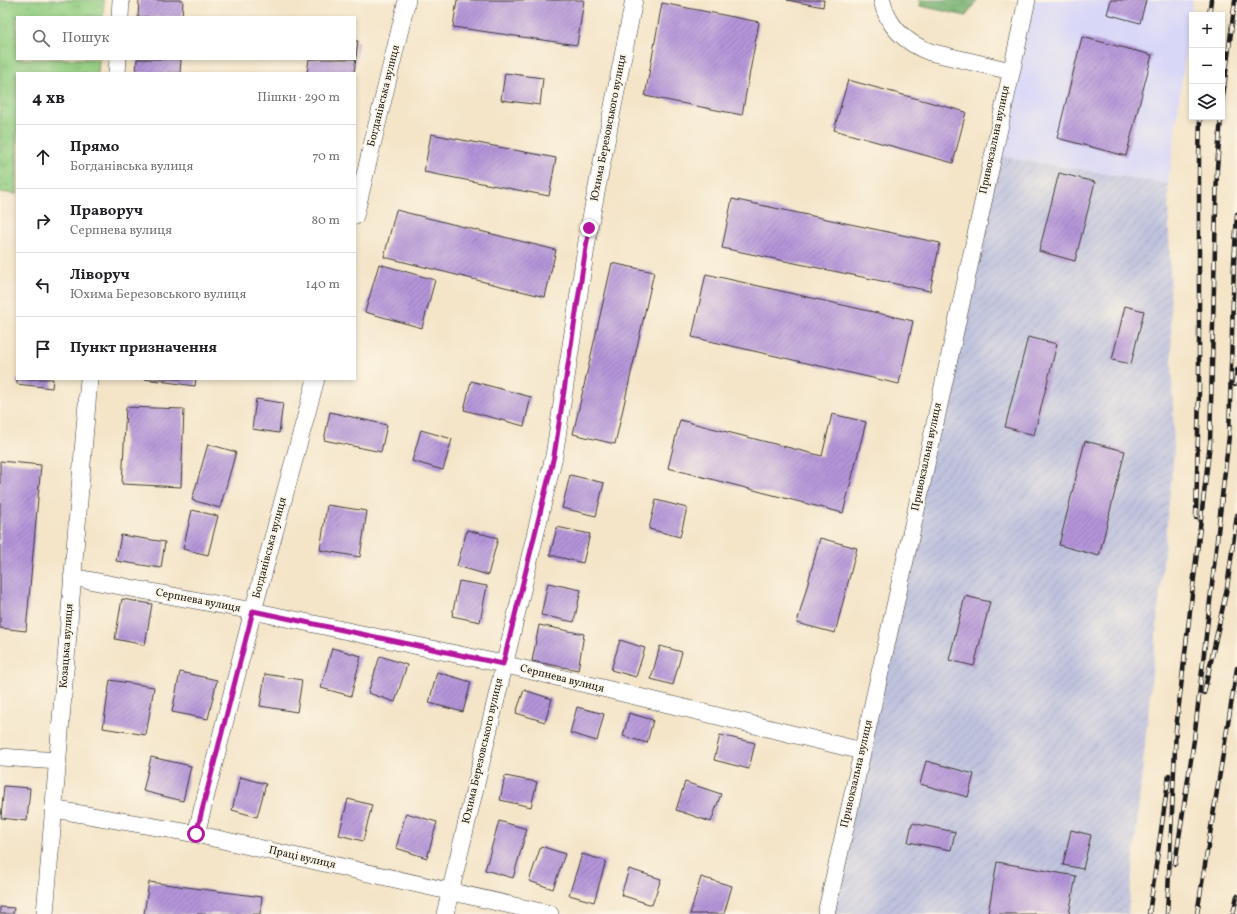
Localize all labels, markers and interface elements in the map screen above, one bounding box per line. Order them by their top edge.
map controls [1189,12,1225,120]
button: + [1189,12,1225,48]
search box [16,16,356,60]
icon: search [30,27,52,49]
text: Пошук [62,28,110,49]
street label: Богданівська вулиця [364,43,404,148]
button: − [1189,48,1225,84]
street label: Юхима Березовського вулиця [587,53,631,203]
street label: Привокзальна вулиця [976,84,1014,196]
button: layers [1189,84,1225,120]
text: 4 хв [32,87,65,110]
text: Пішки · 290 m [257,89,340,107]
text: Прямо [70,137,119,158]
icon: ahead [32,146,54,168]
text: 70 m [312,148,340,166]
text: Богданівська вулиця [70,158,193,176]
text: Праворуч [70,201,143,222]
icon: right [32,210,54,232]
text: 80 m [311,212,340,230]
route end [580,219,598,237]
text: Серпнева вулиця [70,222,172,240]
text: Ліворуч [70,265,130,286]
icon: left [32,274,54,296]
text: 140 m [306,276,340,294]
text: Юхима Березовського вулиця [70,286,246,304]
icon: arrive [32,338,54,360]
text: Пункт призначення [70,338,217,359]
street label: Привокзальна вулиця [908,401,946,513]
street label: Богданівська вулиця [249,495,291,600]
street label: Серпнева вулиця [154,585,242,617]
street label: Козацька вулиця [57,603,77,689]
street label: Серпнева вулиця [518,661,606,697]
street label: Юхима Березовського вулиця [459,676,507,825]
street label: Привокзальна вулиця [837,718,877,829]
route start [187,825,205,843]
street label: Праці вулиця [267,843,337,873]

